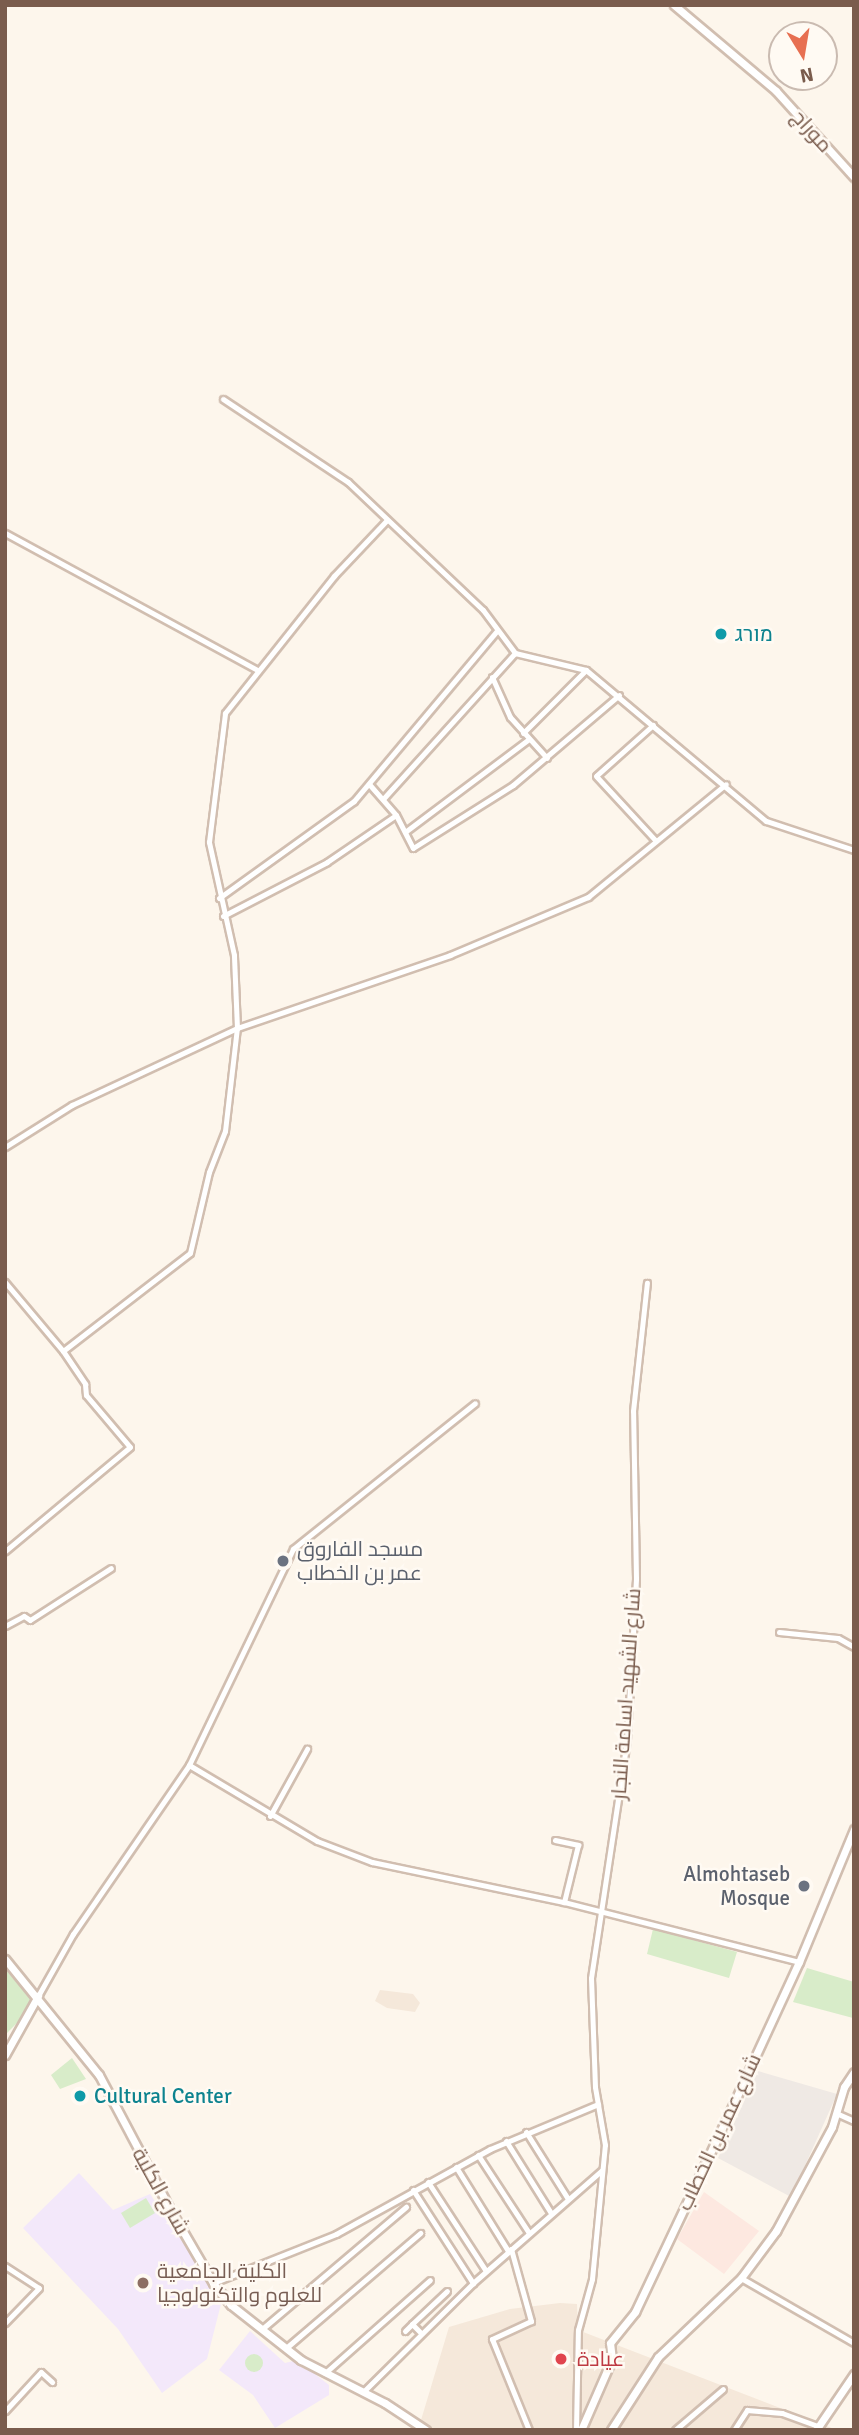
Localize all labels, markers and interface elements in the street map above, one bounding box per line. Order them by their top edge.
north arrow [768,21,838,91]
text: N [798,62,815,88]
street label: موراج [786,104,838,158]
place label: מורג [735,621,773,647]
marker: מורג [713,626,729,642]
place label: مسجد الفاروق عمر بن الخطاب [297,1536,423,1586]
marker: مسجد الفاروق عمر بن الخطاب [275,1553,291,1569]
street label: شارع الشهيد اسامة النجار [606,1587,646,1801]
place label: Almohtaseb Mosque [683,1861,790,1911]
marker: Almohtaseb Mosque [796,1878,812,1894]
street label: شارع عمر بن الخطاب [672,2049,766,2215]
place label: Cultural Center [94,2083,232,2109]
marker: Cultural Center [72,2088,88,2104]
street label: شارع الكلية [127,2143,195,2239]
place label: الكلية الجامعية للعلوم والتكنولوجيا [157,2258,322,2308]
marker: الكلية الجامعية للعلوم والتكنولوجيا [135,2275,151,2291]
place label: عيادة [577,2346,624,2372]
marker: عيادة [551,2349,571,2369]

